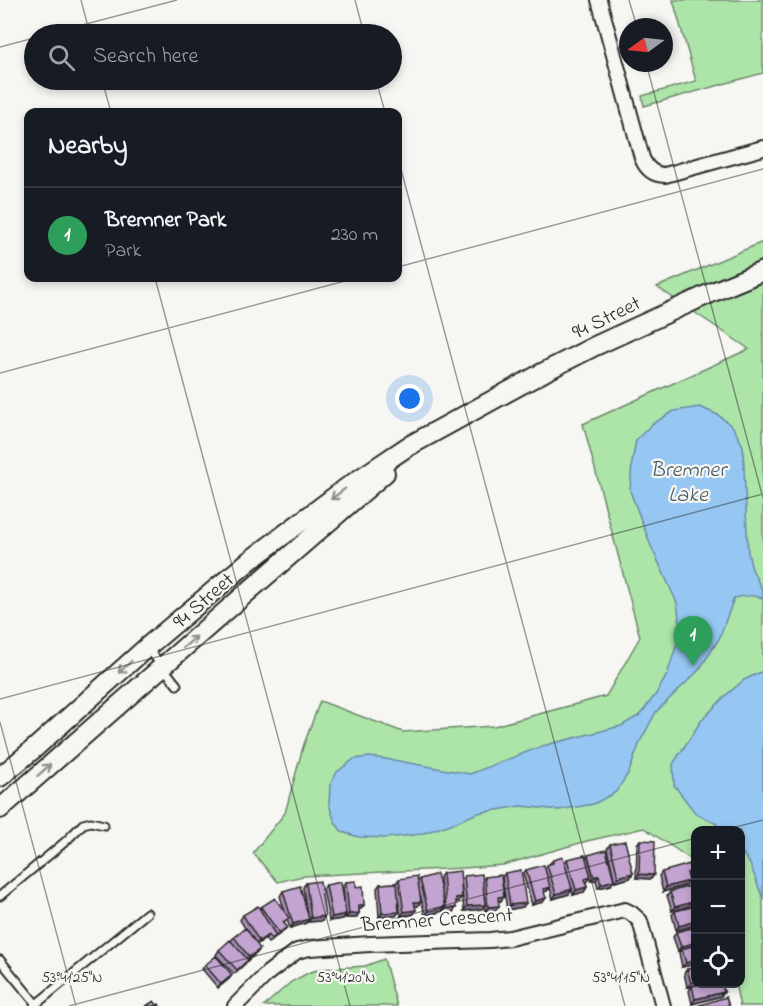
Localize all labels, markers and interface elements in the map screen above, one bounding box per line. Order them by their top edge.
north arrow [619,18,673,72]
search box [24,24,402,90]
icon: search [45,41,78,74]
text: Search here [93,41,198,73]
text: Nearby [48,128,127,166]
text: Bremner Park [105,205,226,237]
text: 1 [64,221,71,250]
text: 230 m [331,221,378,250]
text: Park [105,237,141,266]
street label: 94 Street [567,289,646,348]
your location [395,384,424,413]
water label: Bremner Lake [650,455,729,512]
one-way arrow [330,488,346,500]
street label: 94 Street [167,566,242,637]
pin: 1 [674,616,712,666]
one-way arrow [182,635,197,649]
one-way arrow [117,660,132,674]
one-way arrow [36,763,51,777]
map controls [691,826,745,988]
button: + [691,826,745,880]
button: − [691,880,745,934]
street label: Bremner Crescent [359,901,514,941]
button: locate [691,934,745,988]
text: 53°41'25"N [42,967,103,989]
text: 53°41'20"N [317,967,375,989]
text: 53°41'15"N [592,967,650,989]

